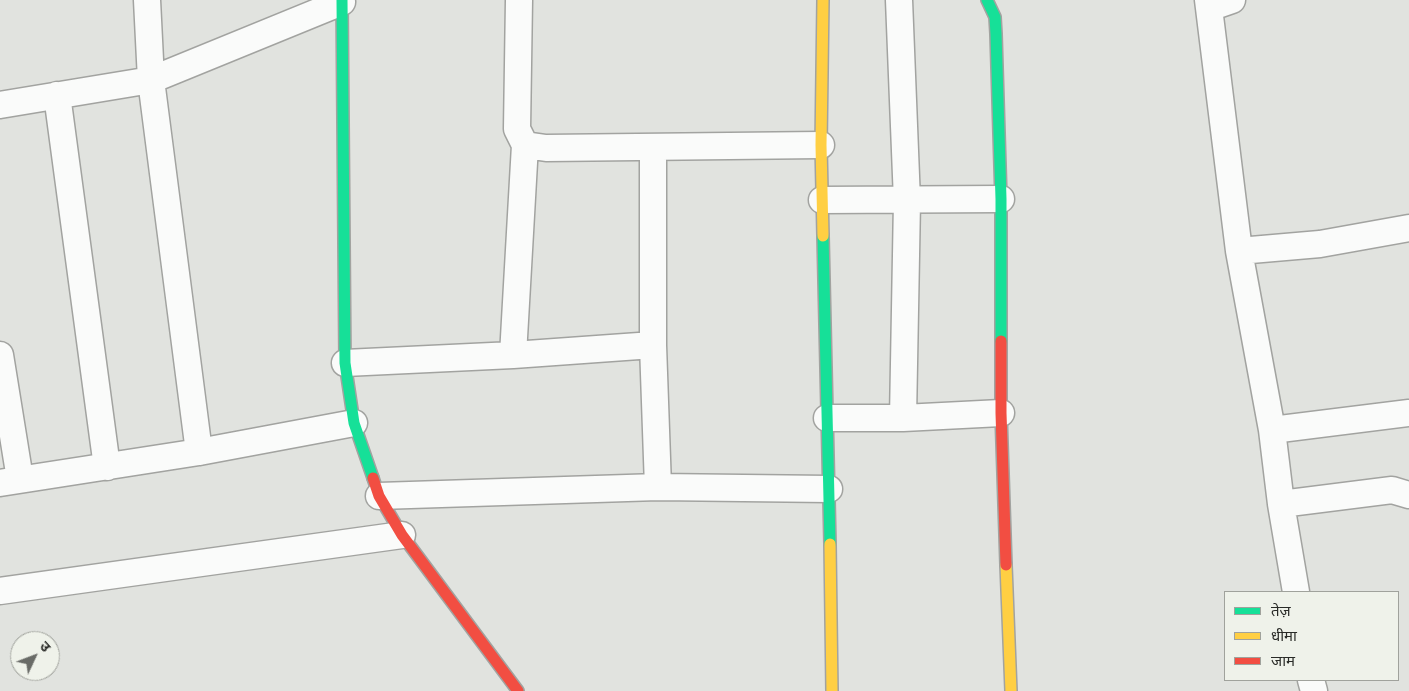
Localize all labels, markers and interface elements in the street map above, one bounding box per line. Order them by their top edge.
legend [1224,591,1399,681]
text: तेज़ [1271,600,1291,621]
text: धीमा [1271,625,1297,646]
north arrow [10,631,60,681]
text: उ [36,637,55,656]
text: जाम [1271,650,1295,671]

